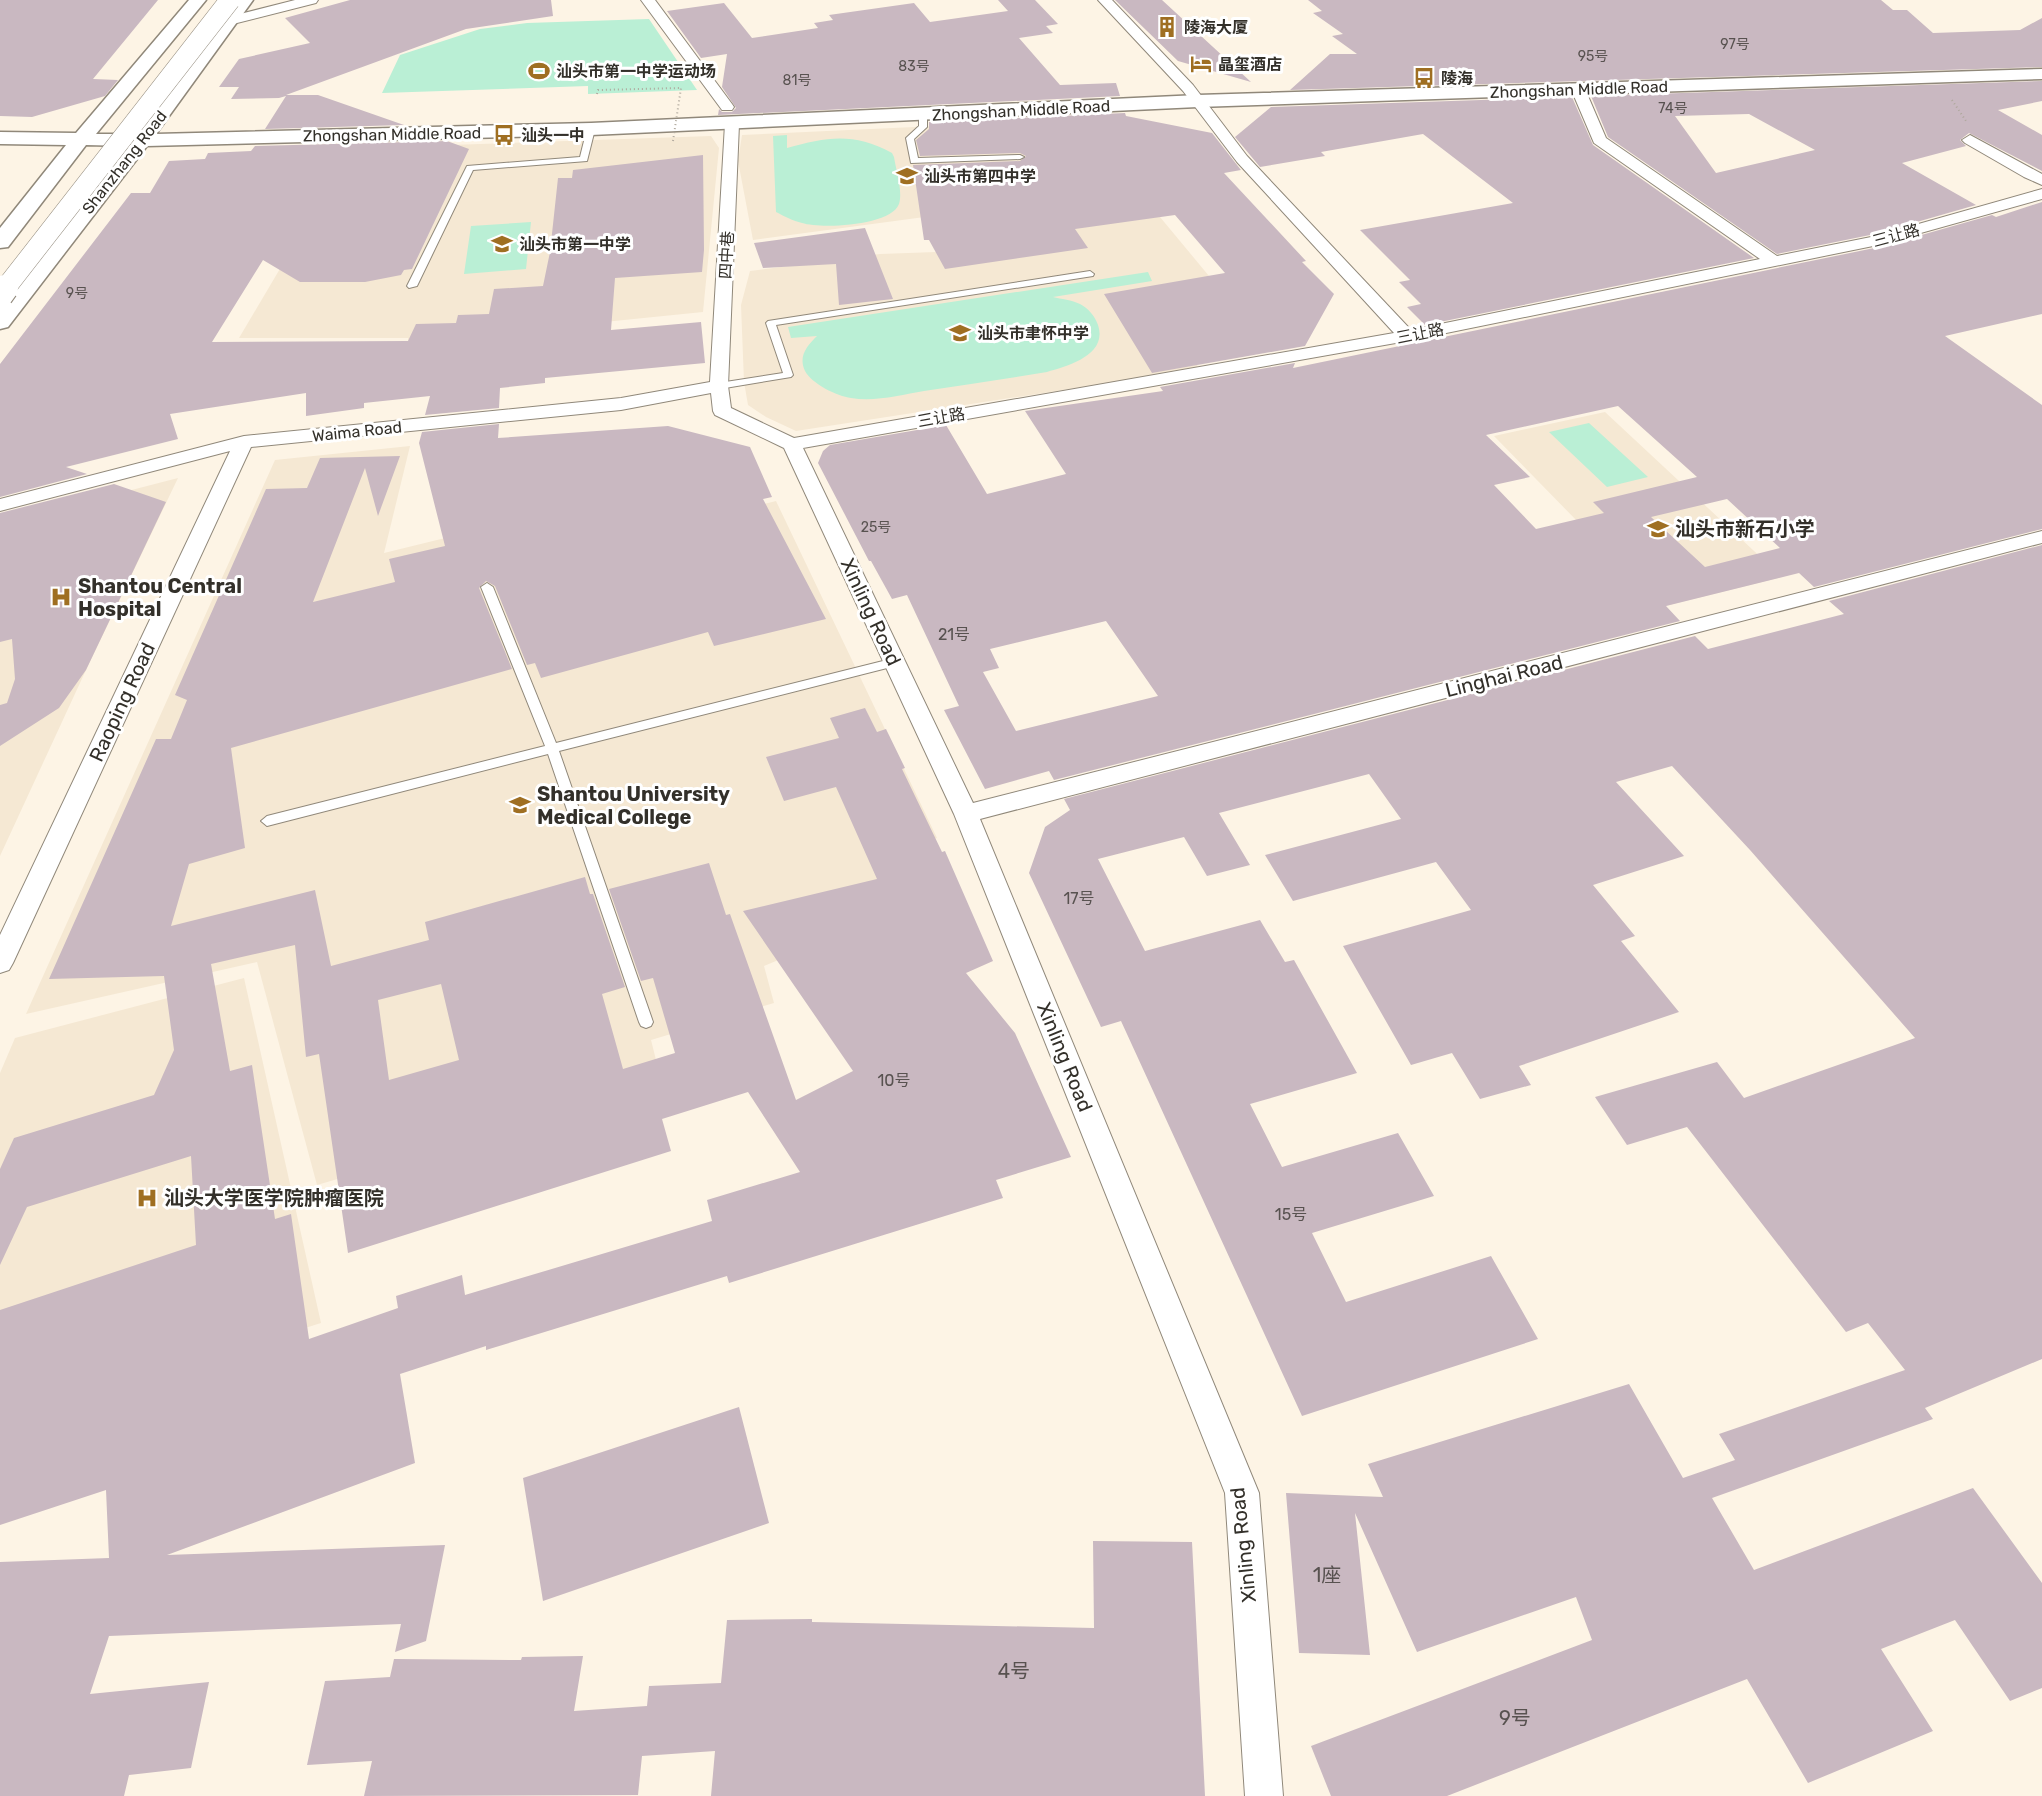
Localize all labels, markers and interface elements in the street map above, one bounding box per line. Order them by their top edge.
building icon: 陵海大厦 [1155,15,1179,39]
place label: 陵海大厦 [1184,18,1248,37]
house number: 97号 [1720,36,1750,53]
house number: 95号 [1578,48,1608,65]
hotel icon: 晶玺酒店 [1189,52,1213,76]
place label: 晶玺酒店 [1218,55,1282,74]
house number: 83号 [898,58,930,75]
sports icon: 汕头市第一中学运动场 [527,59,551,83]
place label: 汕头市第一中学运动场 [556,62,716,81]
bus stop icon: 陵海 [1412,66,1436,90]
place label: 陵海 [1441,69,1473,88]
house number: 81号 [783,72,811,89]
street label: Zhongshan Middle Road [1490,77,1669,102]
street label: Zhongshan Middle Road [931,96,1111,125]
house number: 74号 [1658,100,1688,117]
street label: Shanzhang Road [78,107,171,218]
street label: Zhongshan Middle Road [303,123,481,146]
bus stop icon: 汕头一中 [492,123,516,147]
place label: 汕头一中 [521,126,585,145]
school or university icon: 汕头市第四中学 [895,164,919,188]
place label: 汕头市第四中学 [924,167,1036,186]
street label: 三让路 [1870,220,1922,251]
street label: 四中巷 [716,231,737,279]
school or university icon: 汕头市第一中学 [490,232,514,256]
place label: 汕头市第一中学 [519,235,631,254]
house number: 9号 [66,285,88,302]
street label: 三让路 [1395,320,1445,347]
school or university icon: 汕头市聿怀中学 [948,321,972,345]
place label: 汕头市聿怀中学 [977,324,1089,343]
street label: 三让路 [916,404,966,431]
street label: Waima Road [311,417,403,446]
school or university icon: 汕头市新石小学 [1646,517,1670,541]
place label: 汕头市新石小学 [1675,517,1815,541]
house number: 25号 [861,519,891,536]
street label: Xinling Road [836,555,906,669]
place label: Shantou Central Hospital [78,574,242,621]
hospital icon: Shantou Central Hospital [49,585,73,609]
house number: 21号 [938,625,970,644]
street label: Raoping Road [84,639,160,765]
street label: Linghai Road [1443,650,1565,702]
place label: Shantou University Medical College [537,782,730,829]
school or university icon: Shantou University Medical College [508,793,532,817]
house number: 17号 [1063,889,1095,908]
street label: Xinling Road [1032,999,1098,1115]
house number: 10号 [877,1071,911,1090]
hospital icon: 汕头大学医学院肿瘤医院 [135,1186,159,1210]
place label: 汕头大学医学院肿瘤医院 [164,1186,384,1210]
house number: 15号 [1275,1205,1307,1224]
street label: Xinling Road [1225,1486,1261,1604]
house number: 1座 [1313,1563,1341,1587]
house number: 4号 [998,1659,1030,1683]
house number: 9号 [1499,1706,1531,1730]

